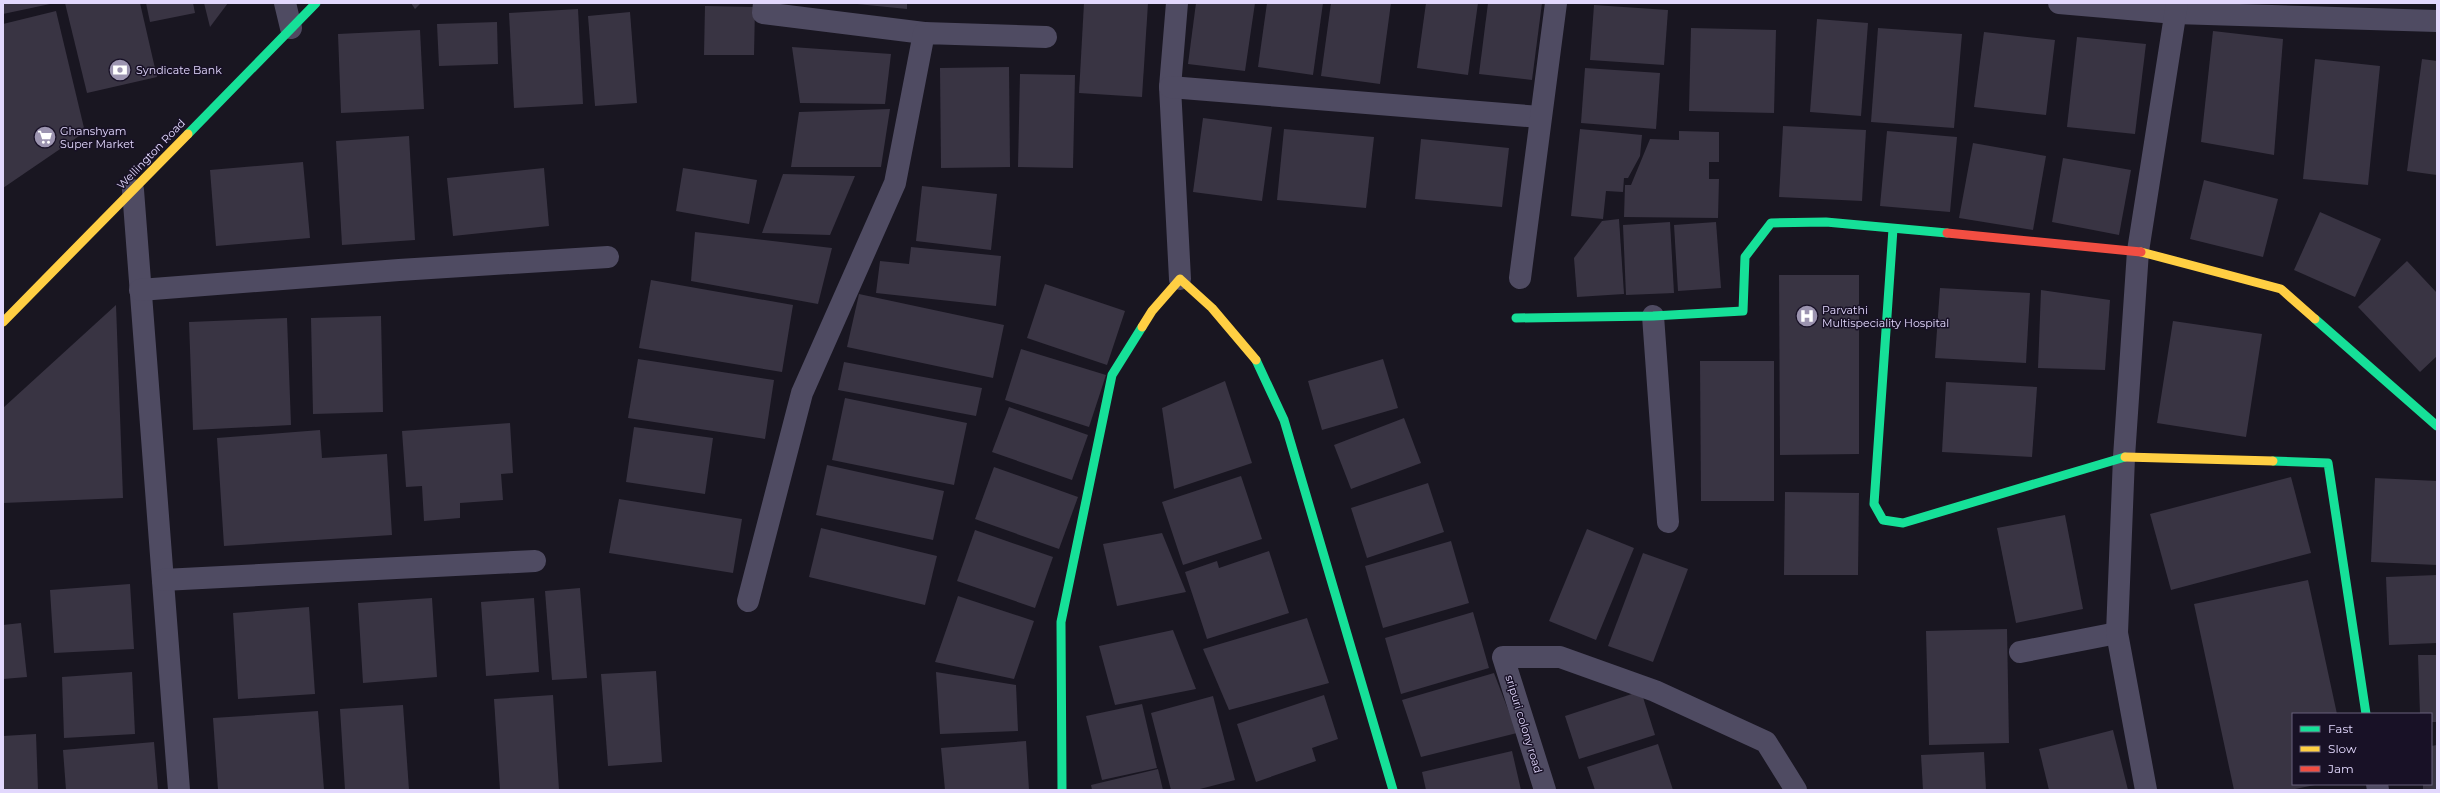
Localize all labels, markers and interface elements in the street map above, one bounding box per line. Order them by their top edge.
bank icon: Syndicate Bank [107,57,133,83]
place label: Syndicate Bank [136,63,222,77]
street label: Wellington Road [114,116,188,192]
supermarket icon: Ghanshyam Super Market [32,124,58,150]
place label: Ghanshyam Super Market [60,124,135,151]
hospital icon: Parvathi Multispeciality Hospital [1794,303,1820,329]
place label: Parvathi Multispeciality Hospital [1822,303,1949,330]
street label: sripuri colony road [1502,673,1546,775]
legend [2292,713,2432,785]
text: Fast [2328,721,2353,736]
text: Slow [2328,741,2357,756]
text: Jam [2327,761,2354,776]

